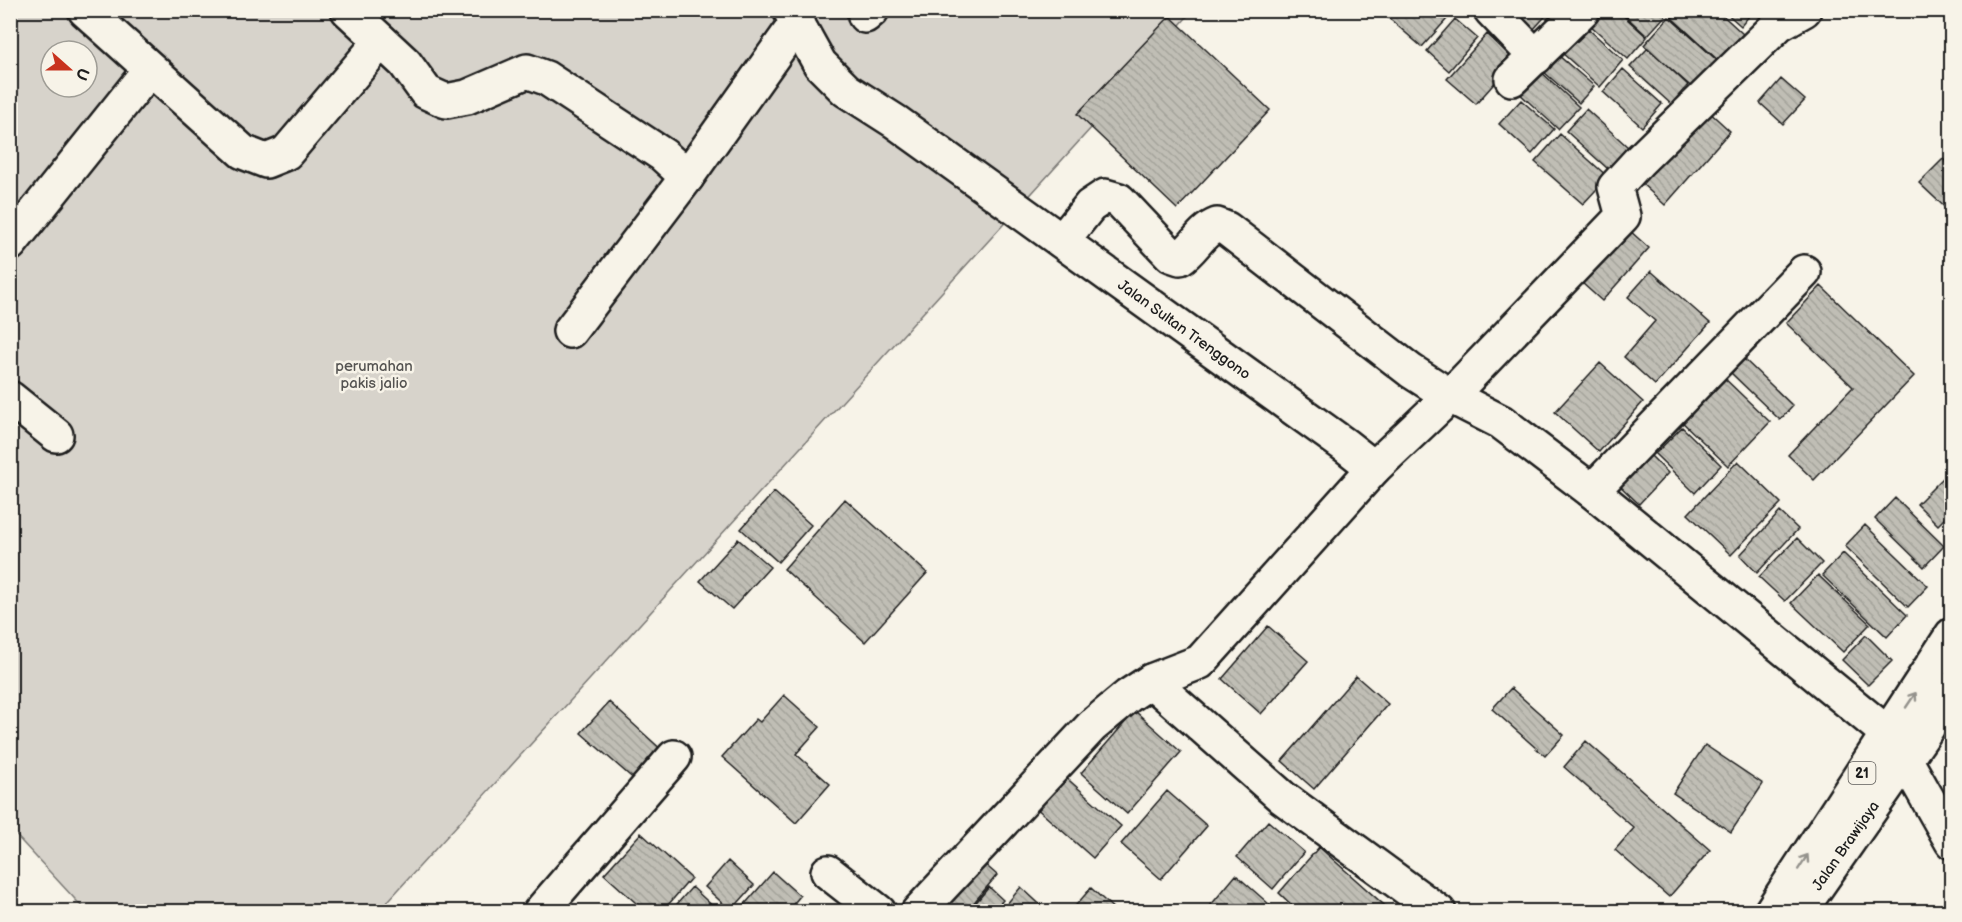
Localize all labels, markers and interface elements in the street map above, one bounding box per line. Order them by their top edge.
north arrow [39,39,99,99]
text: U [71,65,93,83]
street label: Jalan Sultan Trenggono [1114,276,1254,384]
park label: perumahan pakis jalio [335,357,413,393]
one-way arrow [1904,691,1917,708]
road number: 21 [1848,762,1876,784]
street label: Jalan Brawijaya [1808,798,1884,894]
one-way arrow [1797,855,1809,871]

